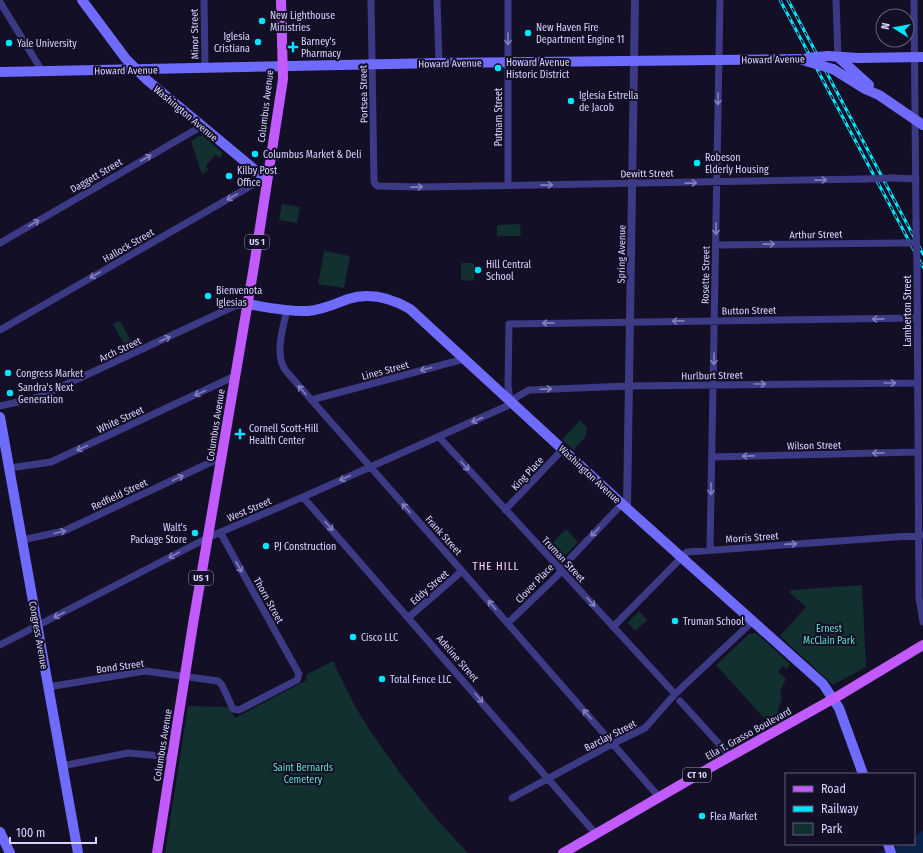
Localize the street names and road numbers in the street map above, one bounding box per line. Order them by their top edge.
street label: Minor Street [189,8,201,59]
street label: Howard Avenue [741,53,805,67]
street label: Howard Avenue [418,57,482,71]
street label: Howard Avenue [94,64,158,78]
street label: Portsea Street [357,64,371,123]
street label: Columbus Avenue [256,69,276,143]
street label: Washington Avenue [151,83,220,144]
street label: Putnam Street [493,87,505,146]
street label: Daggett Street [68,156,125,196]
street label: Dewitt Street [620,168,674,180]
street label: Spring Avenue [615,225,629,283]
street label: Hallock Street [101,226,157,265]
street label: Arthur Street [789,229,843,241]
road number: US 1 [245,235,269,249]
street label: Rosette Street [699,245,713,304]
street label: Lamberton Street [902,275,914,347]
street label: Button Street [722,305,777,317]
street label: Arch Street [98,335,144,365]
street label: Lines Street [360,359,411,383]
street label: Hurlburt Street [681,369,744,383]
street label: Columbus Avenue [204,388,228,462]
street label: White Street [95,404,146,436]
street label: Wilson Street [787,440,842,452]
street label: Washington Avenue [556,443,623,506]
street label: King Place [509,454,546,493]
street label: Redfield Street [89,476,150,513]
street label: West Street [226,495,274,525]
street label: Frank Street [422,513,465,558]
street label: Morris Street [725,530,780,546]
street label: Truman Street [539,534,588,585]
street label: Clover Place [513,562,556,606]
street label: Eddy Street [408,567,452,608]
road number: US 1 [189,571,213,585]
street label: Thorn Street [251,575,286,626]
street label: Congress Avenue [26,600,50,670]
street label: Adeline Street [434,633,481,685]
street label: Bond Street [95,658,146,676]
street label: Ella T. Grasso Boulevard [703,705,794,763]
street label: Columbus Avenue [151,708,175,782]
street label: Barclay Street [583,717,639,754]
road number: CT 10 [683,768,711,782]

